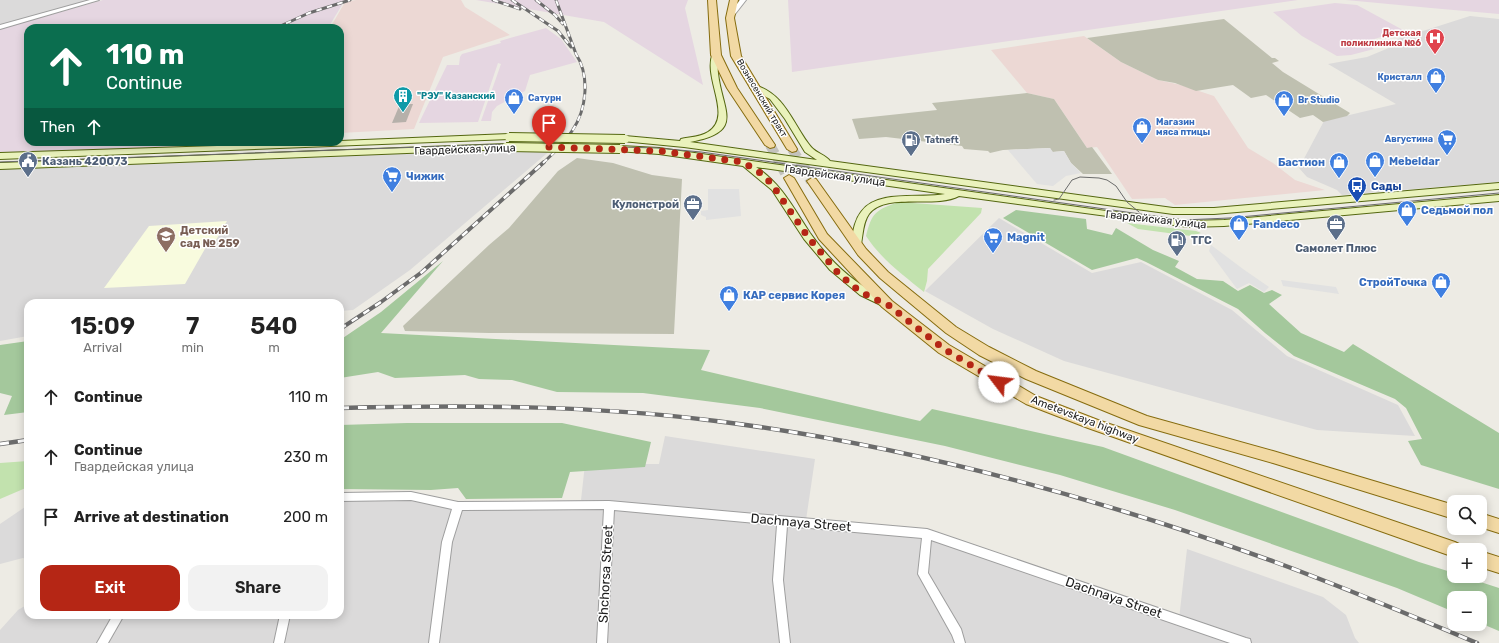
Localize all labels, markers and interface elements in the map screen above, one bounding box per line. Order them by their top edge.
hospital icon: Детская поликлиника №6 [1424,27,1446,55]
place label: Детская поликлиника №6 [1341,28,1421,48]
text: 110 m [106,38,184,71]
icon: ahead [40,40,92,92]
street label: Вознесенский тракт [735,57,789,139]
shop icon: Кристалл [1425,66,1447,94]
text: Continue [106,72,182,94]
place label: Кристалл [1377,72,1422,82]
building icon: "РЭУ" Казанский [392,85,414,113]
shop icon: Сатурн [503,87,525,115]
shop icon: Br Studio [1273,89,1295,117]
place label: "РЭУ" Казанский [417,91,495,101]
place label: Сатурн [528,93,562,103]
place label: Br Studio [1298,95,1340,105]
pin [532,106,566,147]
icon: arrive [538,112,560,134]
icon: ahead [83,116,105,138]
shop icon: Магазин мяса птицы [1131,116,1153,144]
place label: Магазин мяса птицы [1156,117,1210,137]
text: Then [40,118,75,136]
supermarket icon: Августина [1436,128,1458,156]
fuel station icon: Tatneft [900,129,922,157]
place label: Августина [1385,134,1433,144]
place label: Tatneft [925,135,959,145]
street label: Гвардейская улица [414,141,516,158]
public building icon: Казань 420073 [17,150,39,178]
shop icon: Mebeldar [1364,150,1386,178]
shop icon: Бастион [1328,151,1350,179]
place label: Казань 420073 [42,155,128,168]
place label: Mebeldar [1389,155,1440,168]
place label: Бастион [1278,156,1325,169]
street label: Гвардейская улица [784,162,886,189]
supermarket icon: Чижик [381,165,403,193]
place label: Чижик [406,170,445,183]
bus stop icon: Сады [1346,175,1368,203]
place label: Сады [1371,180,1401,193]
office icon: Кулонстрой [682,193,704,221]
place label: Кулонстрой [612,198,679,211]
shop icon: Седьмой пол [1396,199,1418,227]
place label: Седьмой пол [1421,204,1493,217]
street label: Гвардейская улица [1105,208,1207,231]
shop icon: Fandeco [1228,213,1250,241]
office icon: Самолет Плюс [1325,213,1347,241]
place label: Fandeco [1253,218,1300,231]
place label: Детский сад № 259 [180,224,240,250]
school or university icon: Детский сад № 259 [155,225,177,253]
supermarket icon: Magnit [982,226,1004,254]
fuel station icon: ТГС [1166,229,1188,257]
place label: Magnit [1007,231,1045,244]
place label: ТГС [1191,234,1212,247]
place label: Самолет Плюс [1295,242,1377,255]
shop icon: СтройТочка [1430,271,1452,299]
place label: СтройТочка [1359,276,1427,289]
shop icon: КАР сервис Корея [718,284,740,312]
place label: КАР сервис Корея [743,289,845,302]
text: 15:09 [70,312,135,340]
text: 7 [186,312,199,340]
text: 540 [250,312,298,340]
text: Arrival [83,340,122,355]
text: min [181,340,204,355]
text: m [268,340,280,355]
position arrow [978,361,1020,403]
icon: ahead [40,386,62,408]
text: Continue [74,388,143,406]
text: 110 m [289,388,328,406]
street label: Ametevskaya highway [1029,393,1141,446]
text: Continue [74,441,143,459]
icon: ahead [40,446,62,468]
text: 230 m [284,448,328,466]
text: Гвардейская улица [74,459,194,474]
map controls [1447,495,1487,631]
button: search [1447,495,1487,535]
icon: arrive [40,506,62,528]
text: Arrive at destination [74,508,229,526]
text: 200 m [283,508,328,526]
street label: Dachnaya Street [750,511,852,534]
street label: Shchorsa Street [595,525,616,623]
button: + [1447,543,1487,583]
button: Exit [40,565,180,611]
button: Share [188,565,328,611]
street label: Dachnaya Street [1064,574,1164,621]
button: − [1447,591,1487,631]

